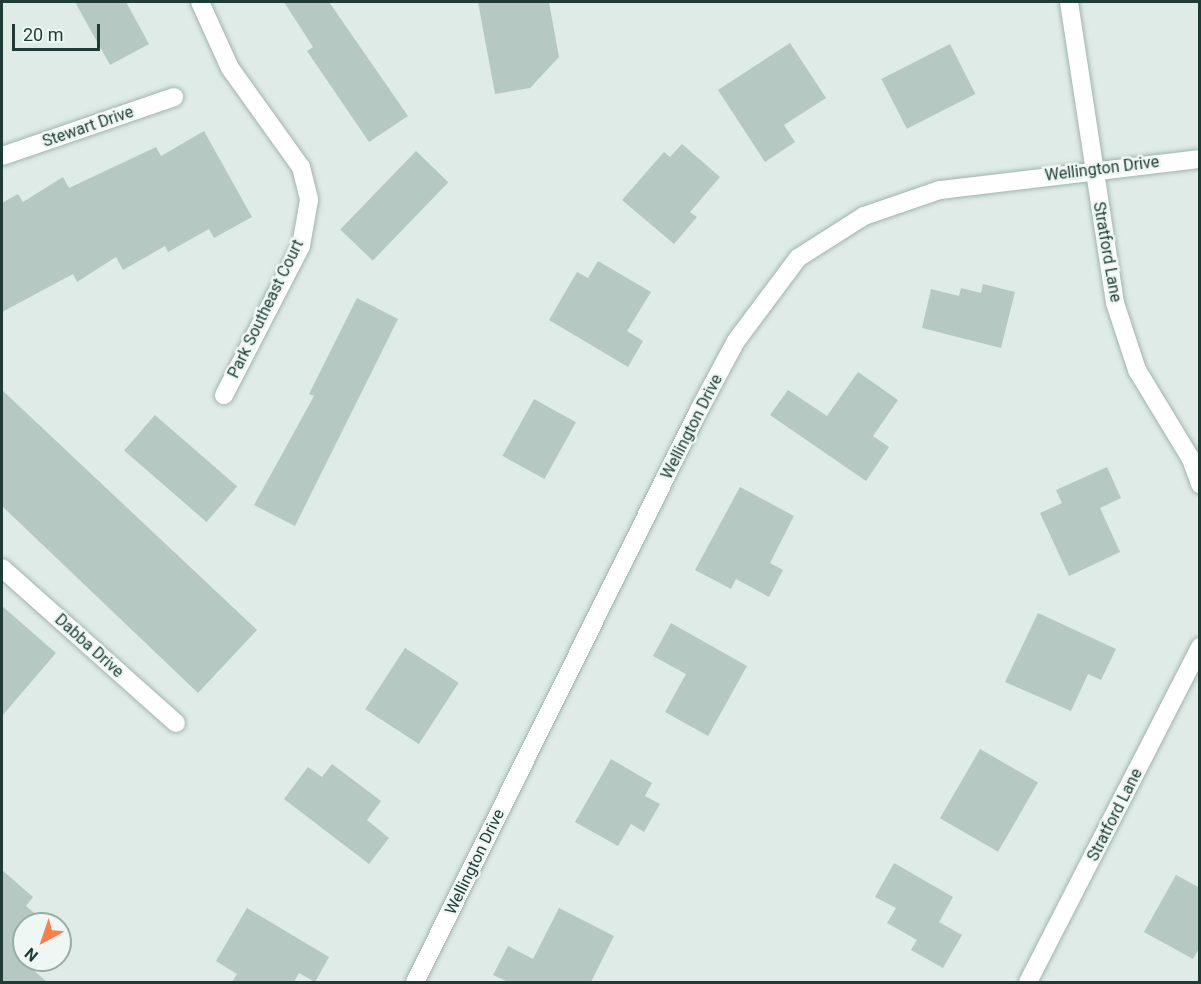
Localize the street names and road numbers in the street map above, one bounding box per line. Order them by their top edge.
street label: Stewart Drive [40,102,136,152]
street label: Wellington Drive [1044,152,1160,186]
street label: Stratford Lane [1089,200,1125,304]
street label: Park Southeast Court [224,237,308,381]
street label: Wellington Drive [657,371,727,483]
street label: Dabba Drive [51,610,127,682]
street label: Stratford Lane [1083,765,1147,865]
street label: Wellington Drive [441,806,509,918]

